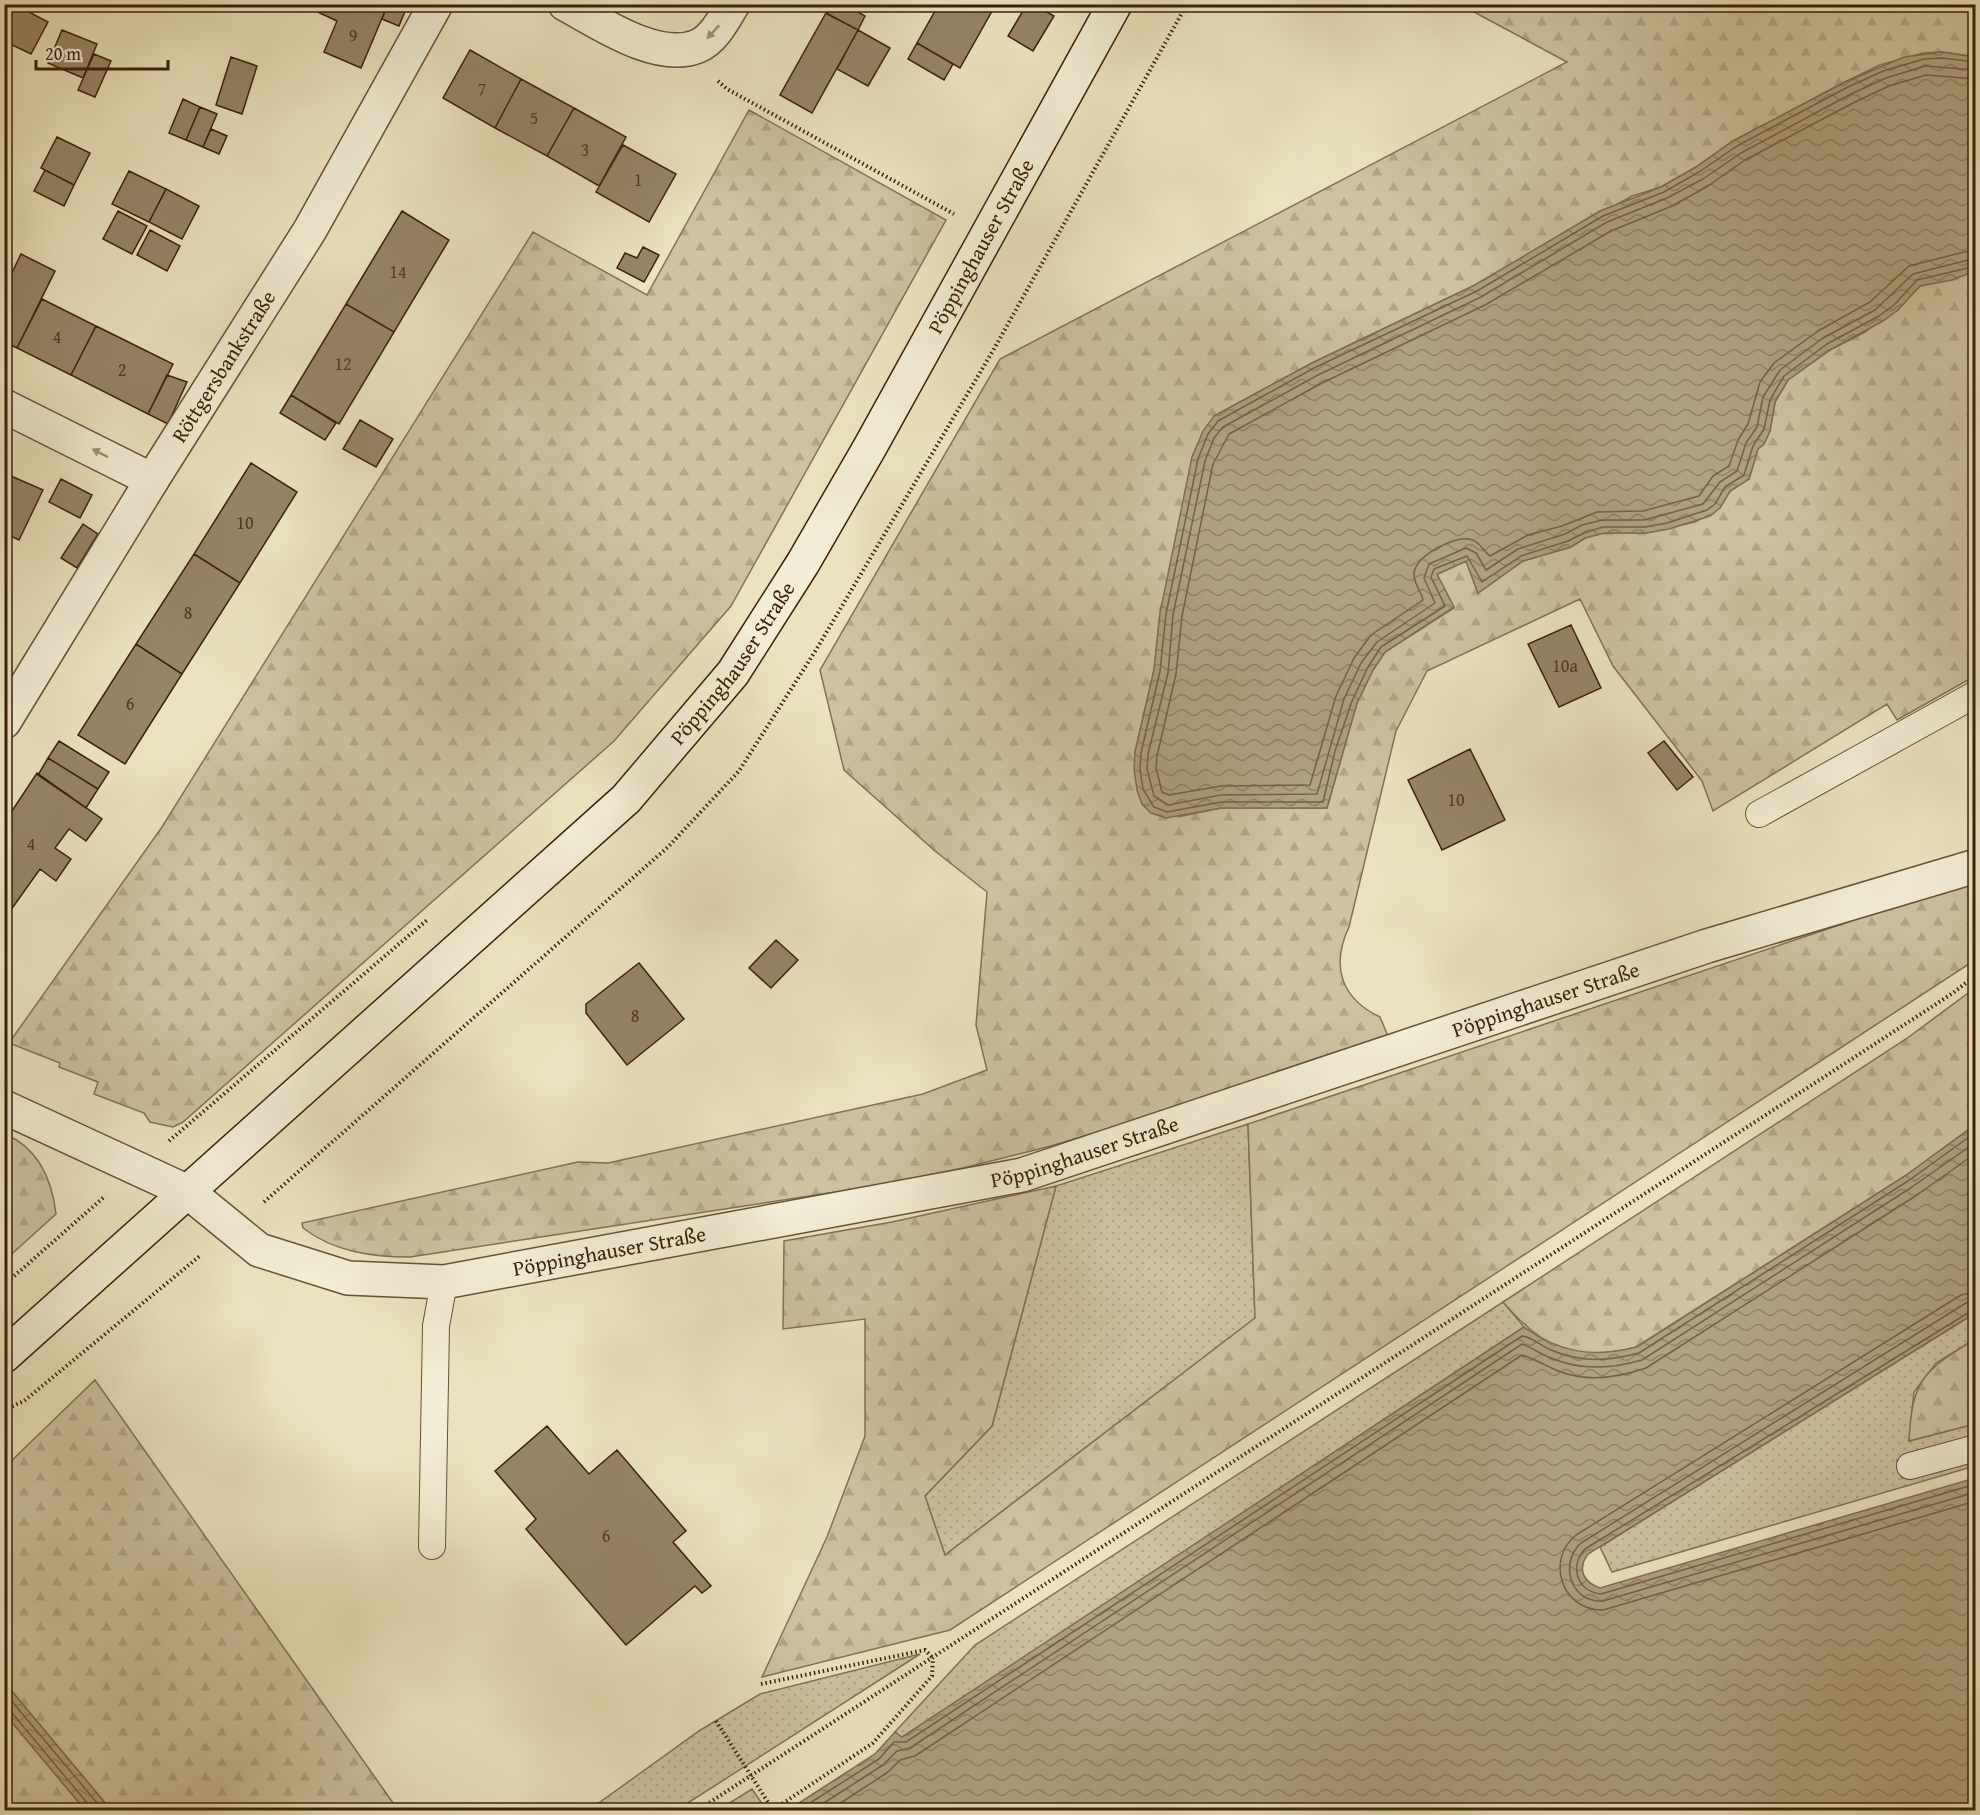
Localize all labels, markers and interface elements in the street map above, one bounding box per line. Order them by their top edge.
house number: 9 [349,22,357,49]
one-way arrow [706,25,720,40]
scale bar [36,33,168,71]
text: 20 m [45,40,81,67]
house number: 7 [478,75,486,102]
house number: 5 [530,104,538,131]
house number: 3 [581,136,589,163]
street label: Pöppinghauser Straße [920,153,1042,339]
house number: 1 [634,166,642,193]
house number: 14 [389,258,407,285]
street label: Röttgersbankstraße [164,284,283,448]
house number: 4 [53,323,61,350]
house number: 12 [334,350,352,377]
house number: 2 [118,356,126,383]
one-way arrow [91,449,108,458]
house number: 10 [236,509,254,536]
street label: Pöppinghauser Straße [662,575,802,751]
house number: 8 [184,599,192,626]
house number: 10a [1552,652,1578,679]
house number: 6 [126,690,134,717]
house number: 10 [1447,786,1465,813]
house number: 4 [27,830,35,857]
street label: Pöppinghauser Straße [1448,954,1644,1045]
house number: 8 [631,1002,639,1029]
street label: Pöppinghauser Straße [988,1108,1183,1195]
street label: Pöppinghauser Straße [510,1218,709,1284]
house number: 6 [602,1522,610,1549]

